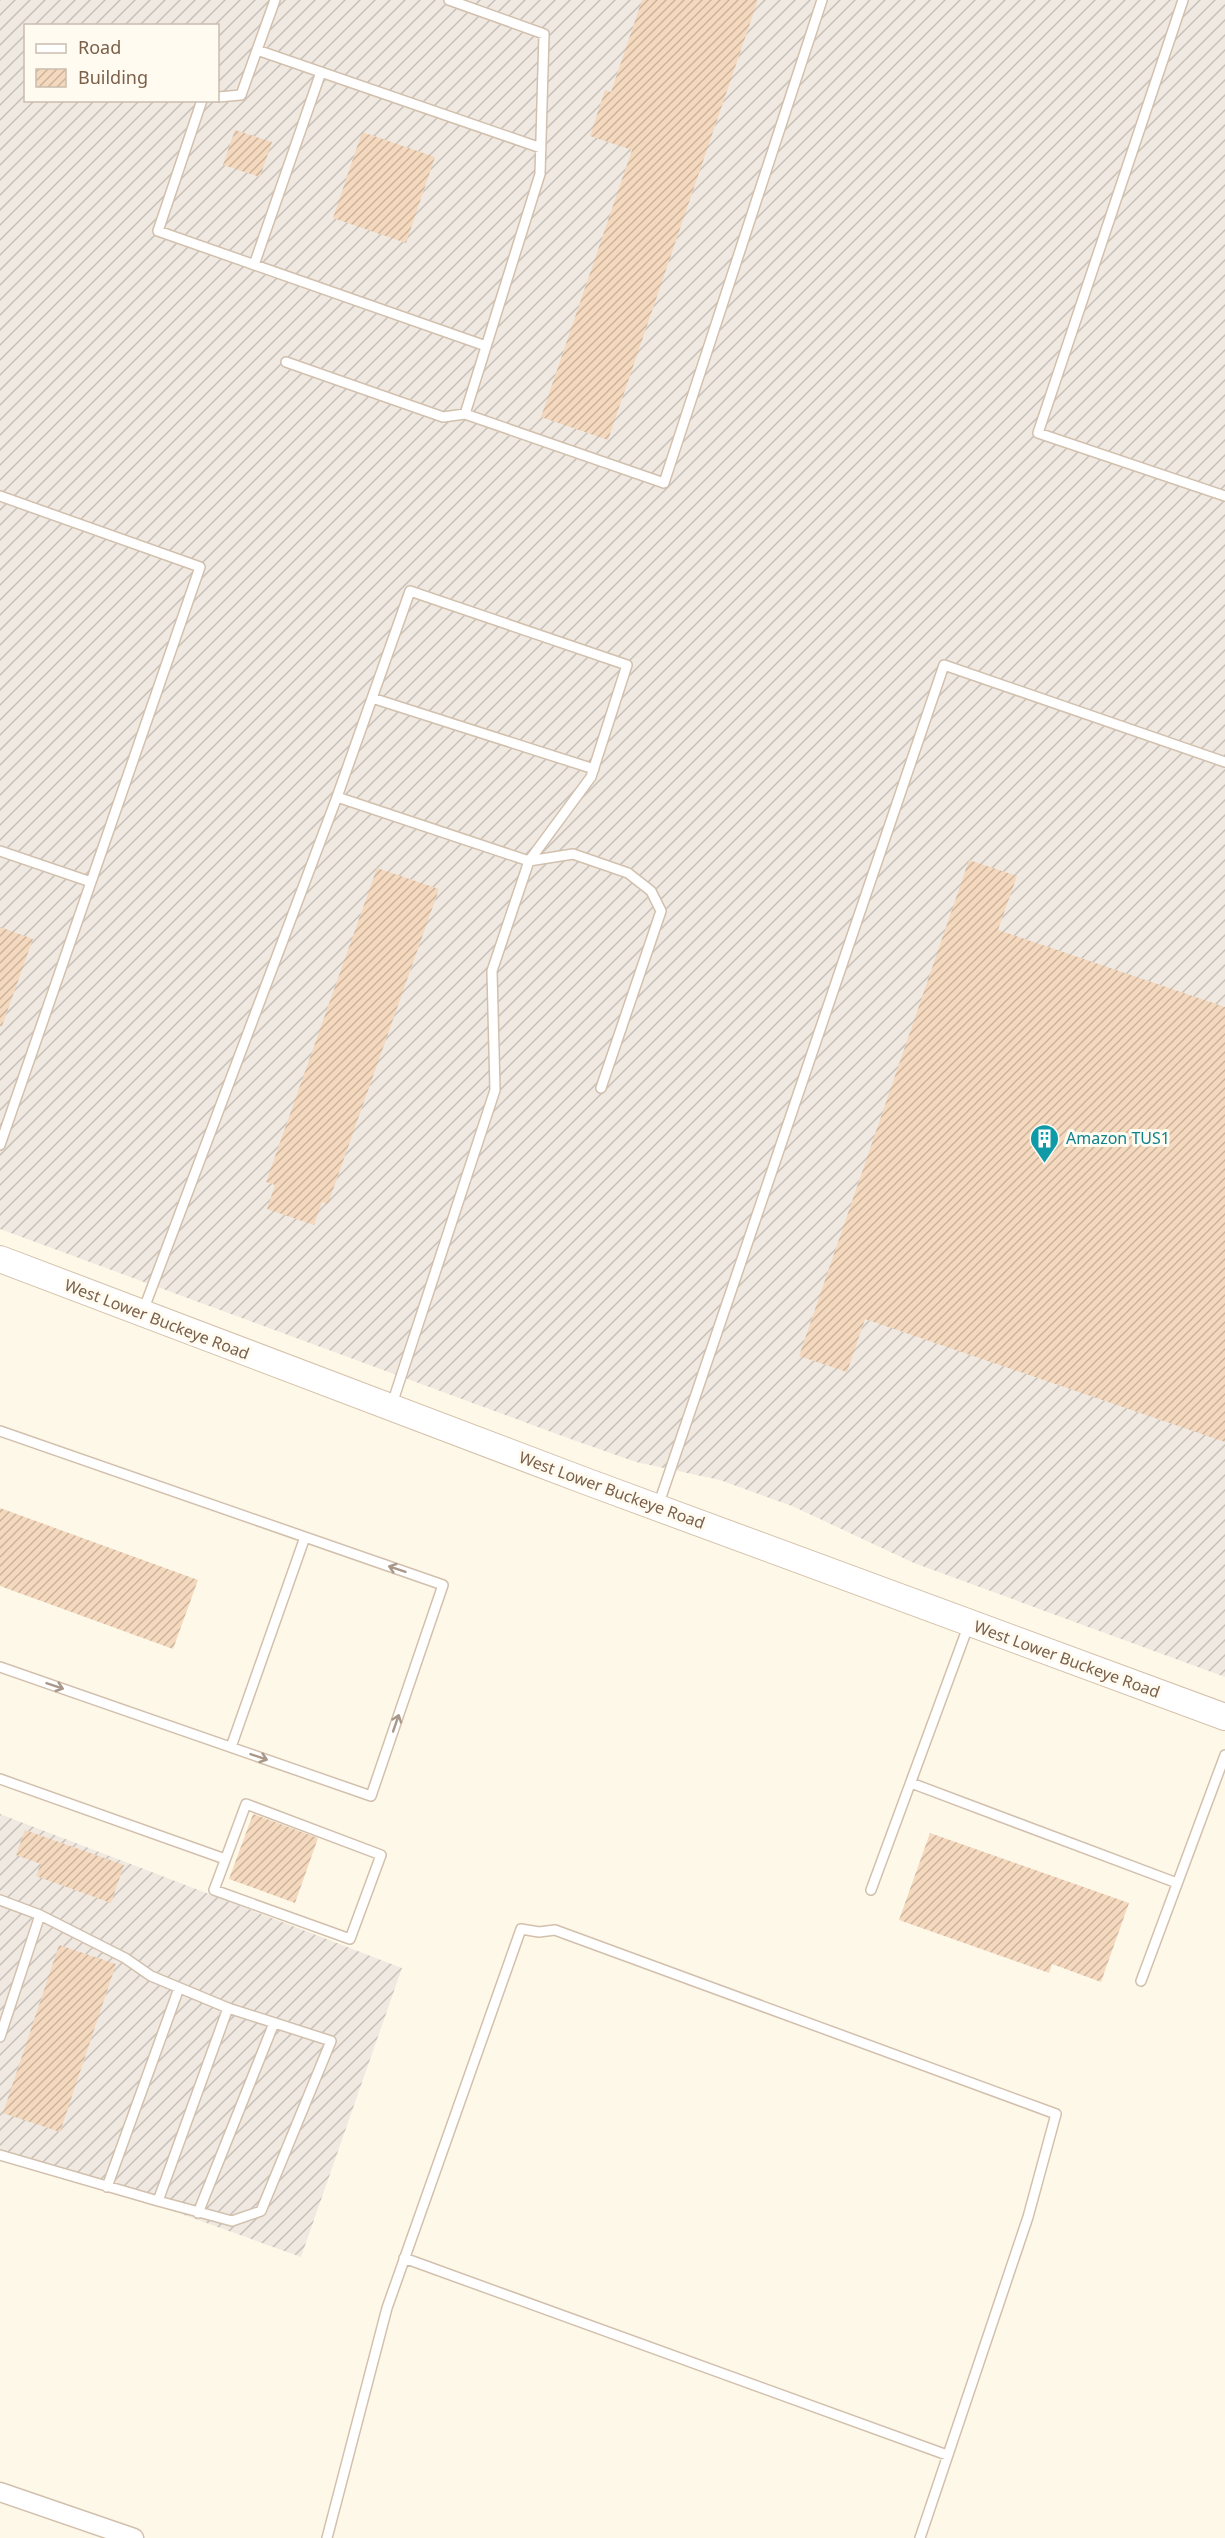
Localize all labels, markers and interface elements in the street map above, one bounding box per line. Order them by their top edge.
legend [24,24,219,102]
text: Road [78,35,121,59]
text: Building [78,65,148,89]
building icon: Amazon TUS1 [1029,1122,1061,1164]
place label: Amazon TUS1 [1066,1127,1170,1149]
street label: West Lower Buckeye Road [61,1274,253,1364]
street label: West Lower Buckeye Road [516,1446,708,1534]
one-way arrow [388,1562,407,1573]
street label: West Lower Buckeye Road [971,1615,1163,1703]
one-way arrow [45,1682,64,1693]
one-way arrow [391,1714,402,1733]
one-way arrow [250,1752,269,1763]

